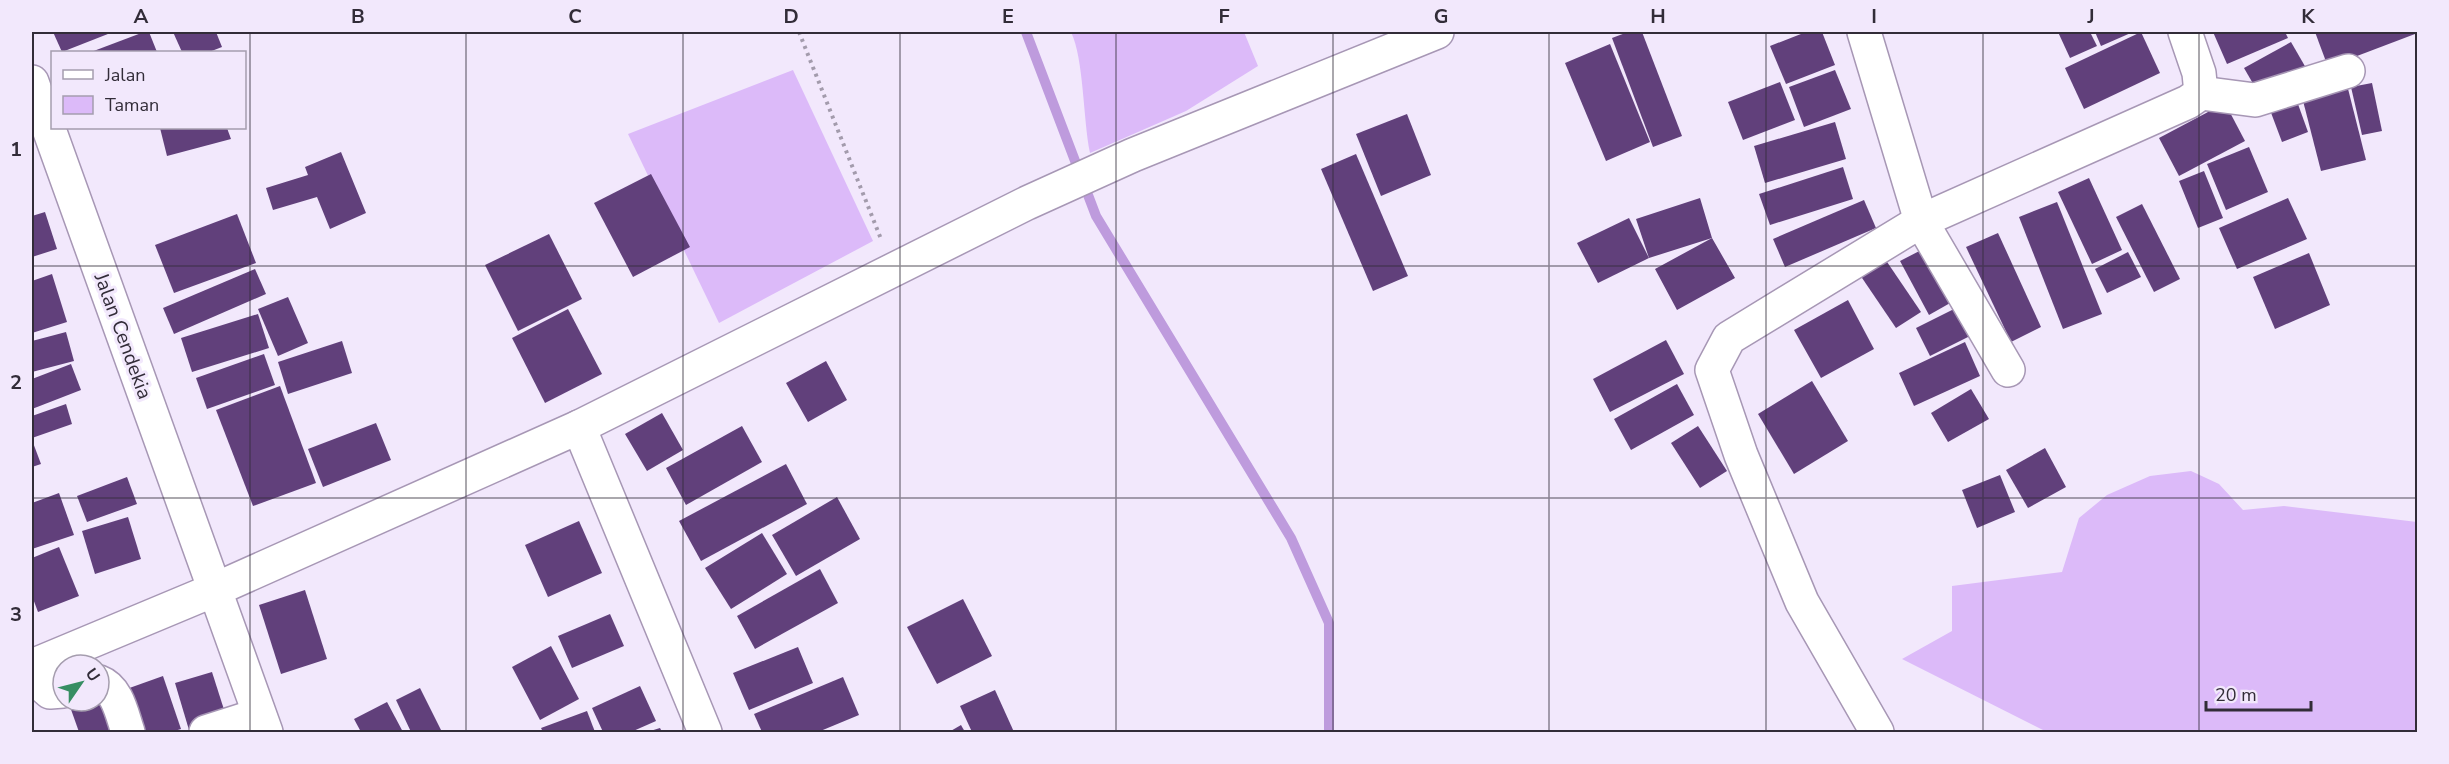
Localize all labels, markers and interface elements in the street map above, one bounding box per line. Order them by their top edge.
text: A [134,3,149,30]
text: B [351,3,365,30]
text: C [568,3,582,30]
text: D [783,3,799,30]
text: E [1002,3,1014,30]
text: F [1218,3,1230,30]
text: G [1434,3,1448,30]
text: H [1650,3,1666,30]
text: I [1871,3,1877,30]
text: J [2086,3,2095,30]
text: K [2301,3,2315,30]
legend [51,51,246,129]
text: Jalan [104,63,145,87]
text: Taman [105,93,159,117]
text: 1 [10,136,22,163]
street label: Jalan Cendekia [87,268,158,403]
text: 2 [10,369,22,396]
text: 3 [10,601,22,628]
north arrow [51,653,111,713]
text: U [80,664,105,686]
scale bar [2206,674,2311,712]
text: 20 m [2215,683,2257,707]

